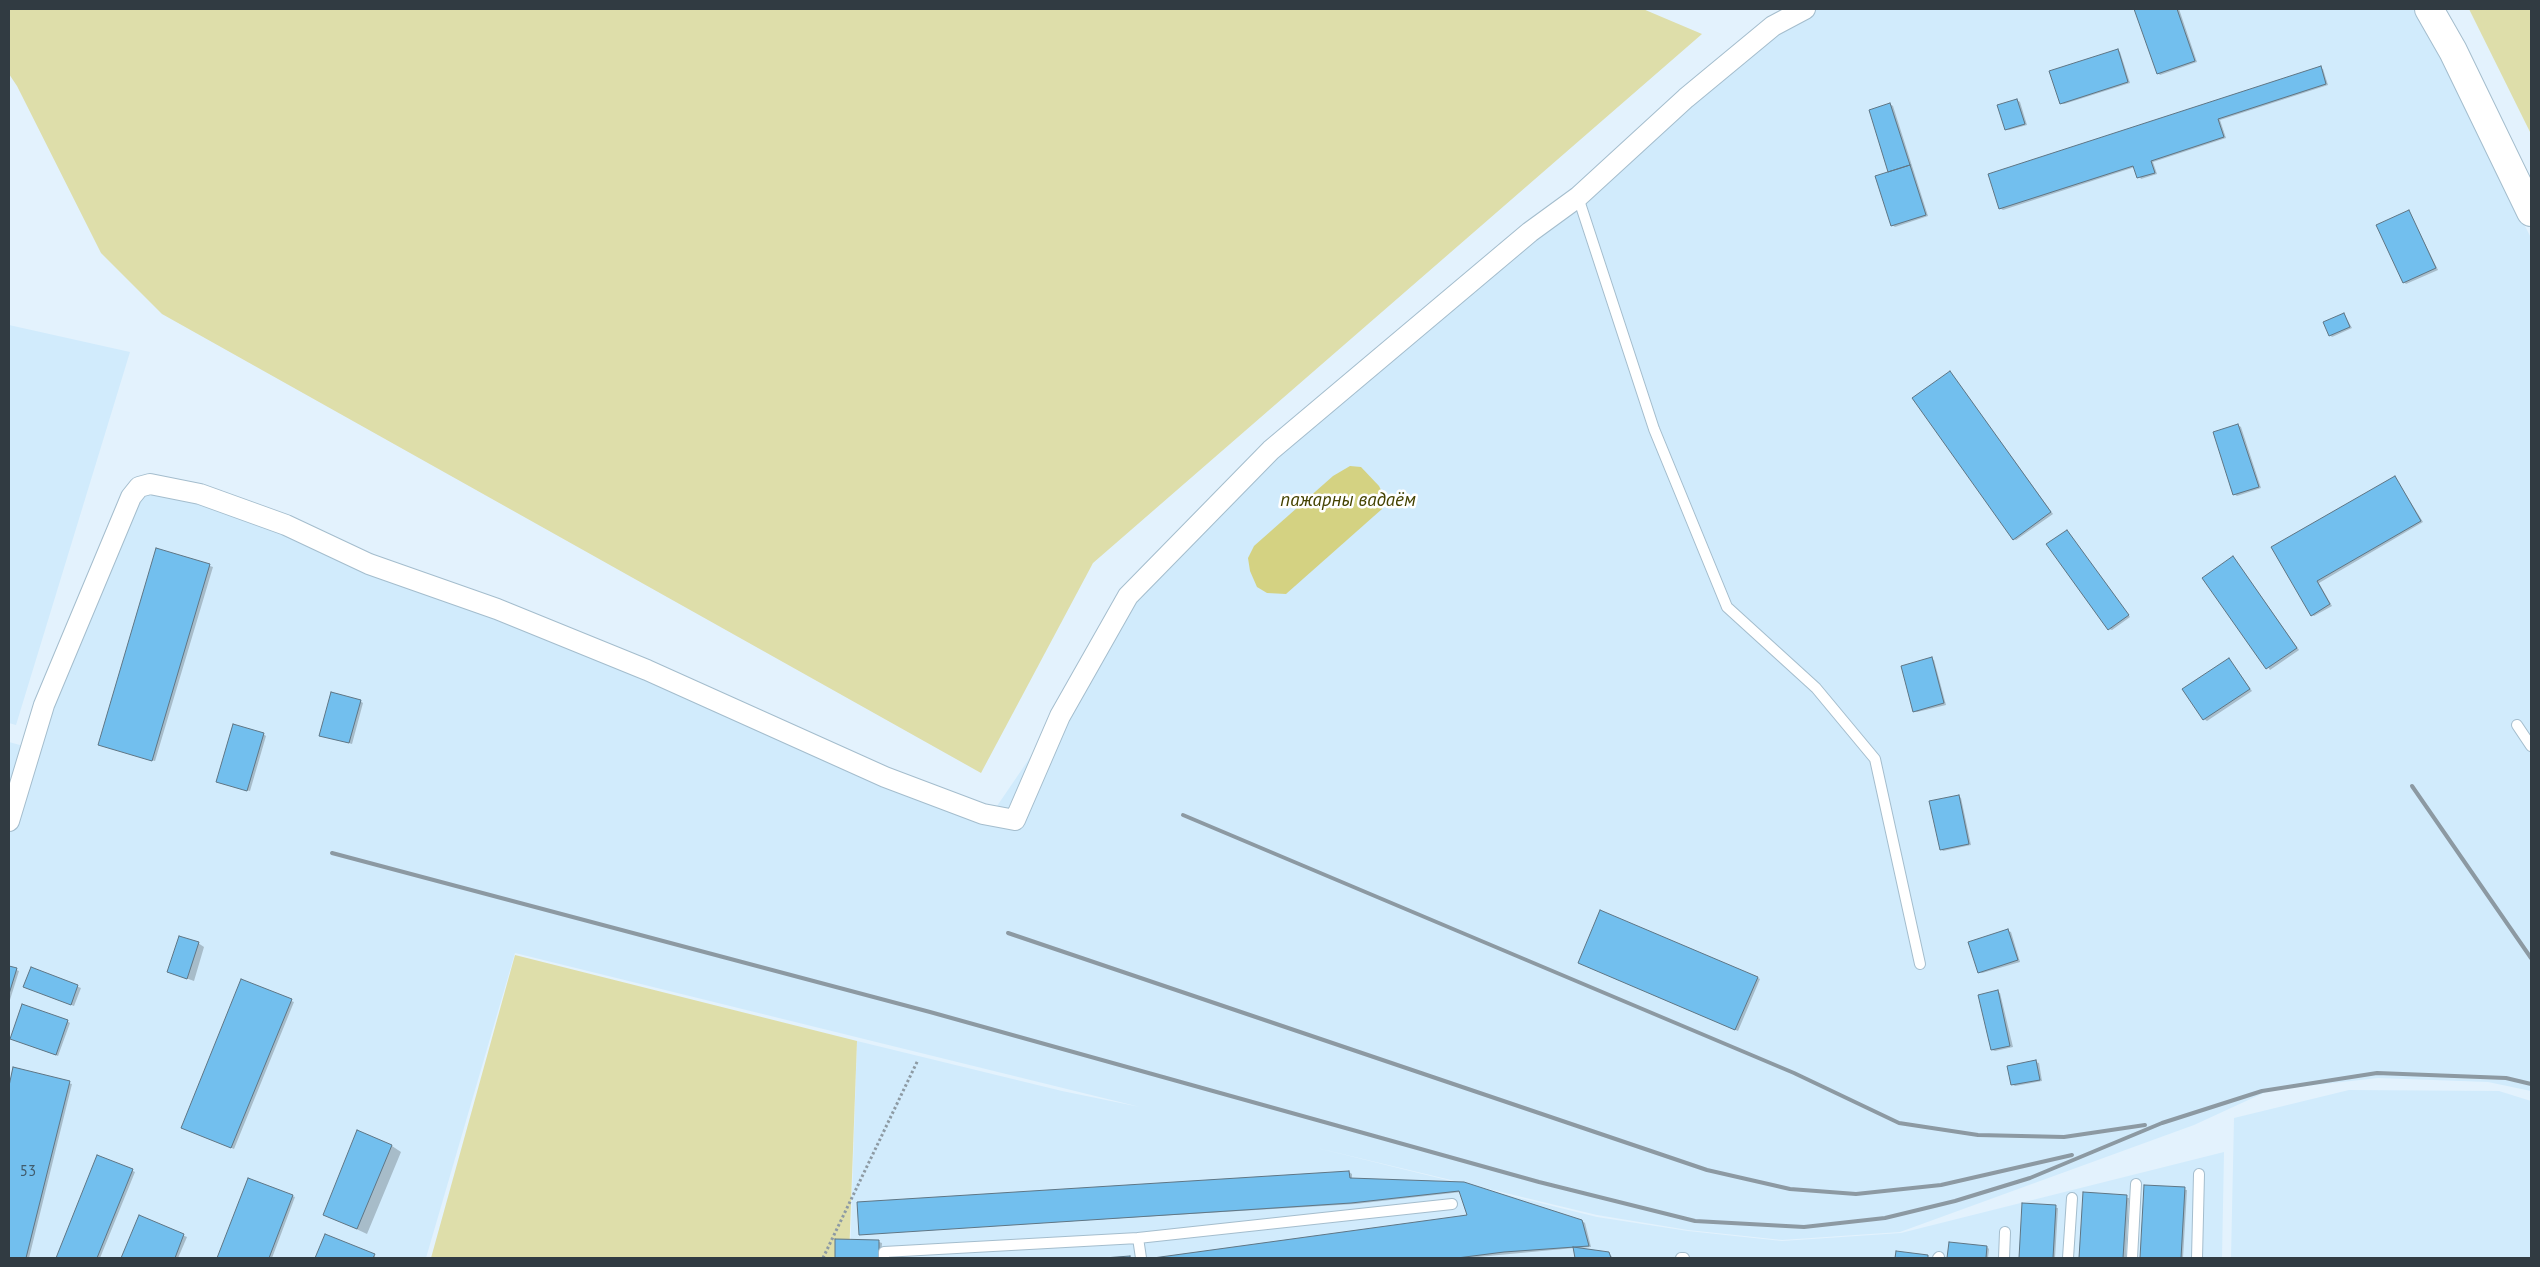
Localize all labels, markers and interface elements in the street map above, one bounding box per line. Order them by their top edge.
water label: пажарны вадаём [1280,490,1416,512]
house number: 53 [20,1163,36,1181]

